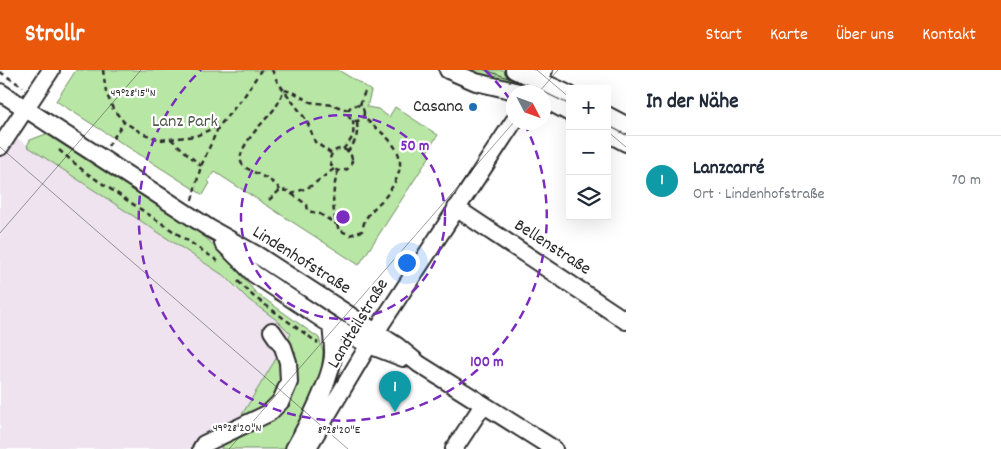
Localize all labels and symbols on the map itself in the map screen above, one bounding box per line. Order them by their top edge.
text: 49°28'15"N [110,85,156,102]
north arrow [506,85,551,130]
place label: Casana [413,95,464,120]
marker: Casana [467,101,479,113]
park label: Lanz Park [152,110,218,135]
text: 50 m [401,136,429,158]
centre of rings [334,208,352,226]
street label: Bellenstraße [509,214,595,282]
street label: Lindenhofstraße [247,221,355,301]
your location [394,250,420,276]
street label: Landteilstraße [322,274,396,374]
text: 100 m [470,352,504,374]
pin: 1 [379,371,411,412]
text: 49°28'20"N [213,420,261,437]
text: 8°28'20"E [318,422,361,439]

